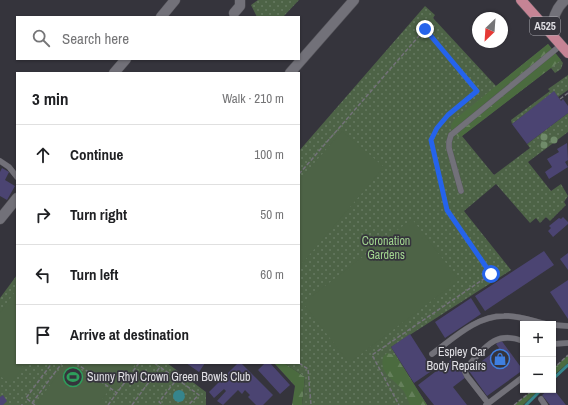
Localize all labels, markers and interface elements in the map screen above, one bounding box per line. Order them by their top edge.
north arrow [472,12,508,48]
search box [16,16,300,60]
road number: A525 [530,17,560,35]
route end [416,20,434,38]
icon: search [30,27,52,49]
text: Search here [62,28,129,49]
text: 3 min [32,87,68,110]
text: Walk · 210 m [222,90,284,107]
icon: ahead [32,144,54,166]
text: Continue [70,144,123,165]
text: 100 m [254,146,284,163]
icon: right [32,204,54,226]
text: Turn right [70,204,127,225]
text: 50 m [260,206,284,223]
park label: Coronation Gardens [362,233,410,263]
icon: left [32,264,54,286]
text: Turn left [70,264,118,285]
route start [482,265,500,283]
text: 60 m [260,266,284,283]
map controls [520,321,556,393]
button: + [520,321,556,357]
icon: arrive [32,324,54,346]
text: Arrive at destination [70,324,189,345]
place label: Espley Car Body Repairs [426,344,487,374]
shop icon: Espley Car Body Repairs [489,348,511,370]
button: − [520,357,556,393]
sports icon: Sunny Rhyl Crown Green Bowls Club [62,366,84,388]
place label: Sunny Rhyl Crown Green Bowls Club [87,369,251,385]

